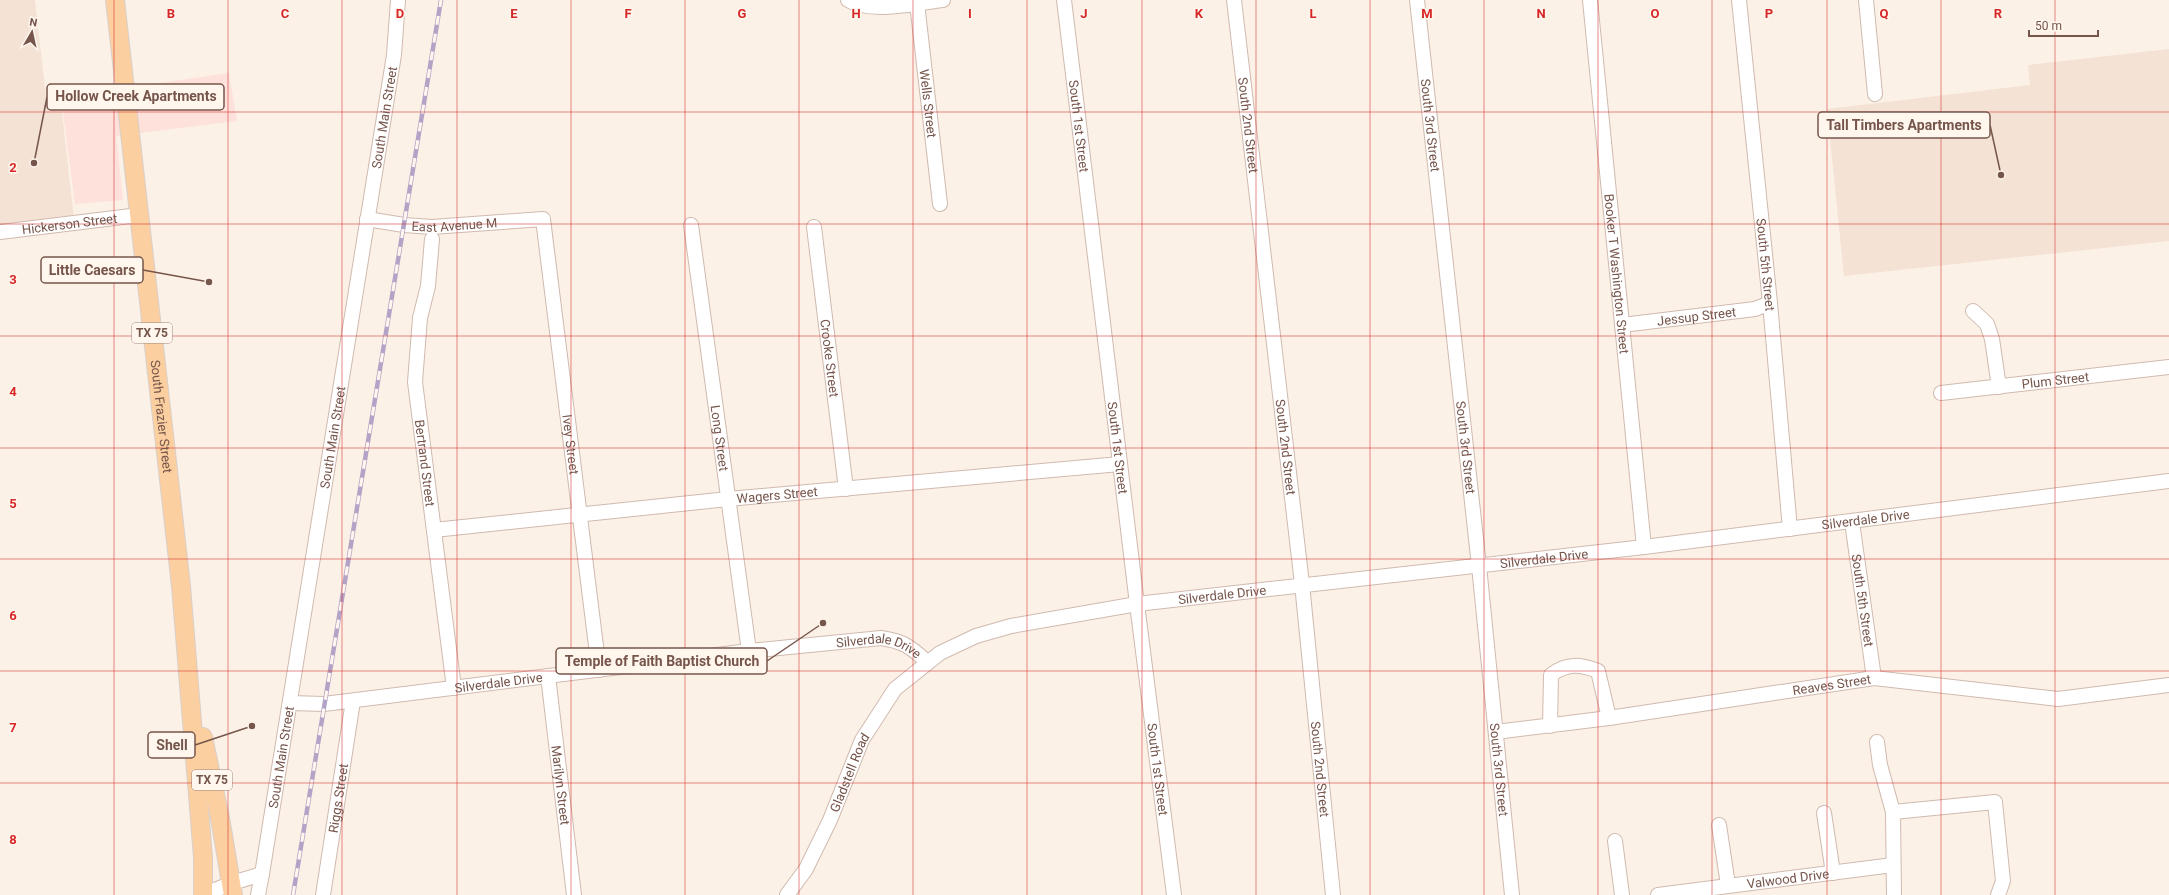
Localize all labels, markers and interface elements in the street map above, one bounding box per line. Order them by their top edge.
text: B [167,6,175,21]
text: C [281,6,290,21]
text: D [396,6,404,21]
text: E [510,6,518,21]
text: F [624,6,632,21]
text: G [738,6,747,21]
text: H [851,6,861,21]
text: I [968,6,972,21]
text: J [1080,6,1088,21]
text: K [1195,6,1204,21]
text: L [1309,6,1317,21]
text: M [1421,6,1433,21]
text: N [1536,6,1546,21]
text: O [1651,6,1660,21]
text: P [1765,6,1773,21]
text: Q [1880,6,1889,21]
text: R [1994,6,2003,21]
north arrow [12,12,52,52]
scale bar [2029,12,2098,38]
text: N [29,16,39,30]
text: 50 m [2035,19,2062,33]
street label: South Main Street [368,65,400,170]
street label: Wells Street [917,68,940,138]
street label: South 2nd Street [1236,76,1262,174]
street label: South 3rd Street [1418,78,1443,173]
street label: South 1st Street [1066,79,1092,173]
callout: Hollow Creek Apartments [47,84,224,110]
text: Hollow Creek Apartments [55,88,217,104]
callout: Tall Timbers Apartments [1818,112,1990,138]
text: Tall Timbers Apartments [1826,117,1982,133]
text: 2 [9,160,17,175]
street label: Booker T Washington Street [1602,193,1632,354]
street label: Hickerson Street [21,210,118,237]
street label: East Avenue M [411,215,498,235]
street label: South 5th Street [1754,217,1778,312]
callout: Little Caesars [41,257,143,283]
text: Little Caesars [49,262,135,278]
text: 3 [9,272,17,287]
street label: Jessup Street [1656,304,1737,328]
street label: Crooke Street [818,318,842,398]
road number: TX 75 [132,323,172,343]
street label: South Frazier Street [148,359,176,474]
street label: Plum Street [2021,369,2090,391]
text: 4 [9,384,17,399]
street label: South Main Street [317,385,348,490]
street label: South 2nd Street [1273,398,1299,496]
street label: South 3rd Street [1453,400,1479,495]
street label: South 1st Street [1105,401,1131,495]
street label: Long Street [708,404,732,472]
street label: Ivey Street [560,414,582,475]
street label: Bertrand Street [412,419,438,507]
street label: Wagers Street [736,484,818,506]
text: 5 [9,496,17,511]
street label: Silverdale Drive [1821,506,1911,532]
street label: Silverdale Drive [1499,546,1589,571]
street label: South 5th Street [1849,553,1877,647]
street label: Silverdale Drive [1177,582,1267,607]
text: 6 [9,608,17,623]
street label: Silverdale Drive [835,630,925,661]
callout: Temple of Faith Baptist Church [556,648,767,674]
text: Temple of Faith Baptist Church [565,653,759,669]
street label: Silverdale Drive [454,669,544,695]
street label: Reaves Street [1791,671,1872,698]
street label: South Main Street [265,705,296,809]
text: 7 [9,720,17,735]
street label: South 2nd Street [1308,720,1333,818]
street label: South 1st Street [1145,722,1171,816]
street label: South 3rd Street [1487,722,1512,817]
street label: Gladstell Road [827,730,872,814]
callout: Shell [148,732,195,758]
text: Shell [156,737,188,753]
street label: Marilyn Street [549,745,573,826]
street label: Riggs Street [325,762,351,834]
road number: TX 75 [192,770,232,790]
text: 8 [9,832,17,847]
street label: Valwood Drive [1746,866,1830,891]

